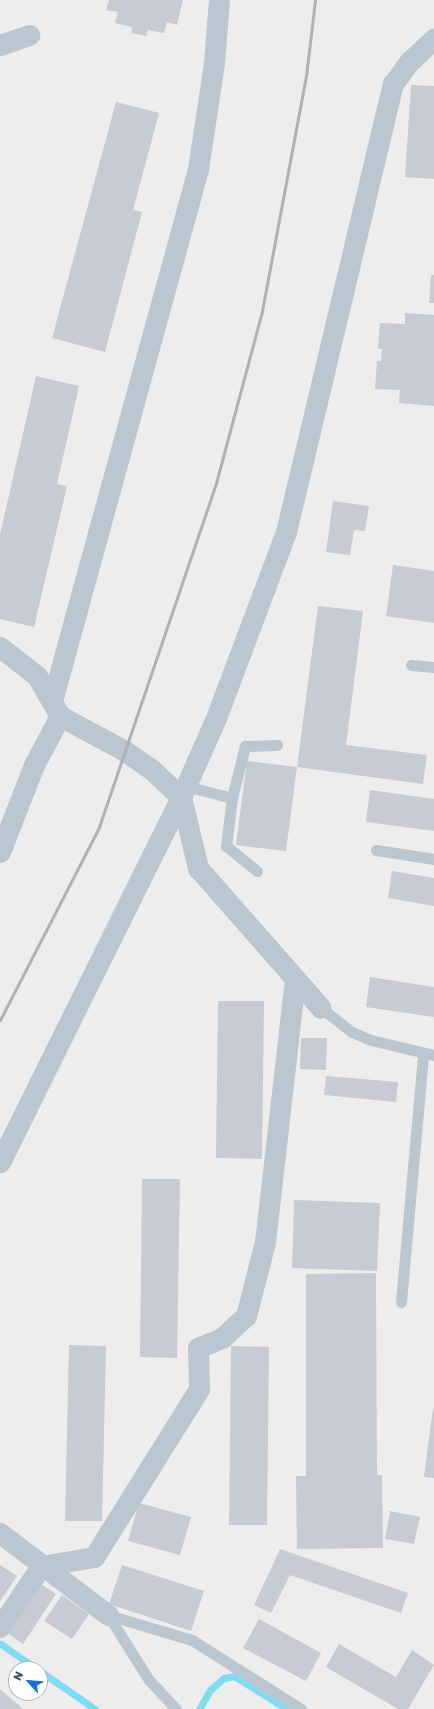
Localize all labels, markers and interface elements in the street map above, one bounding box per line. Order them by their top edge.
north arrow [8,1661,48,1701]
text: N [10,1669,25,1682]

